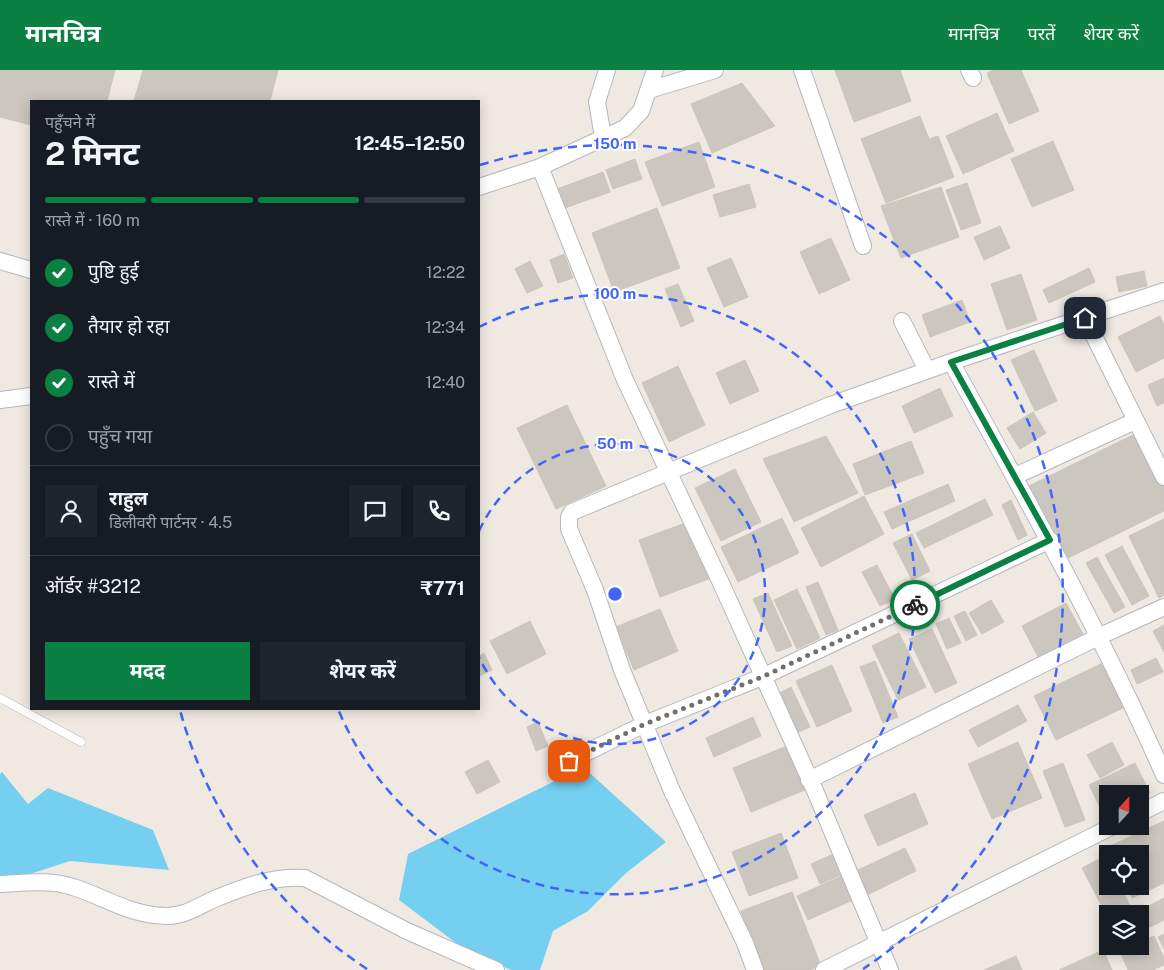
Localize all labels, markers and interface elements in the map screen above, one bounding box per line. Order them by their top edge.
text: मानचित्र [25,19,101,47]
text: मानचित्र [948,23,1000,44]
text: परतें [1028,23,1055,44]
text: शेयर करें [1083,23,1139,44]
text: पहुँचने में [45,113,95,132]
text: 12:45–12:50 [354,132,465,154]
text: 2 मिनट [45,135,140,172]
text: 150 m [593,135,637,152]
text: रास्ते में · 160 m [45,211,140,230]
icon: check [45,259,73,287]
text: पुष्टि हुई [88,260,139,282]
text: 12:22 [426,263,465,282]
text: 100 m [594,285,636,302]
pin [1064,297,1106,339]
icon: home [1071,304,1099,332]
icon: check [45,314,73,342]
text: तैयार हो रहा [88,315,170,337]
text: 12:34 [425,318,465,337]
icon: check [45,369,73,397]
text: रास्ते में [88,370,135,392]
text: 12:40 [426,373,465,392]
text: पहुँच गया [88,425,152,447]
text: 50 m [597,435,633,452]
button: person [45,485,97,537]
button: chat [349,485,401,537]
button: phone [413,485,465,537]
text: राहुल [109,487,148,509]
text: डिलीवरी पार्टनर · 4.5 [109,513,232,532]
text: ऑर्डर #3212 [45,575,141,597]
text: ₹771 [421,577,465,599]
courier [890,580,940,630]
centre of rings [606,585,624,603]
icon: bike [901,591,929,619]
button: मदद [45,642,250,700]
button: शेयर करें [260,642,465,700]
pin [548,740,590,782]
icon: bag [555,747,583,775]
north arrow [1099,785,1149,835]
map controls [1099,785,1149,955]
button: locate [1099,845,1149,895]
button: layers [1099,905,1149,955]

